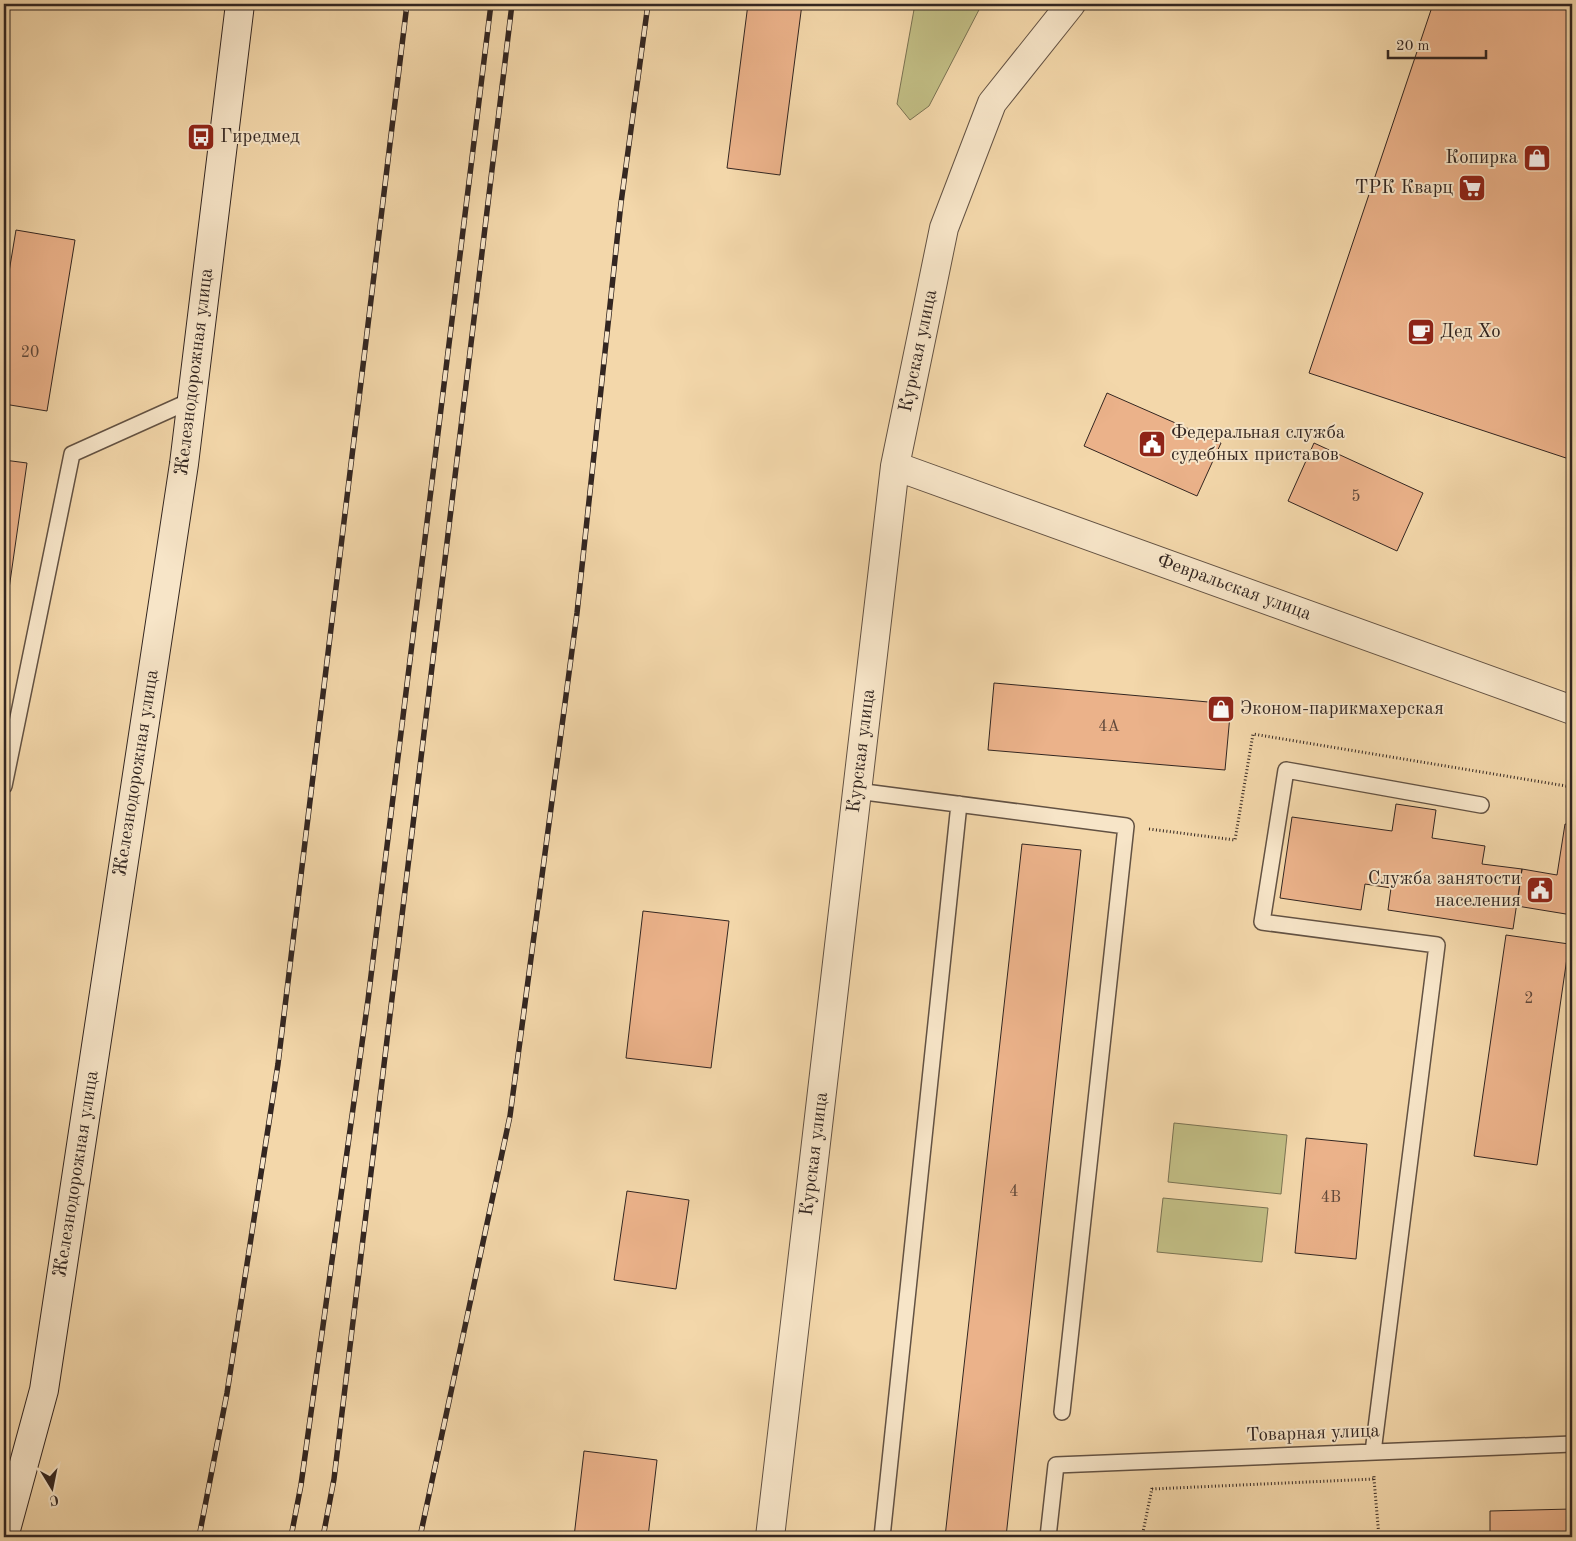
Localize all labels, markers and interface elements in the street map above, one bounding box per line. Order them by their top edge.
scale bar [1388,28,1486,60]
text: 20 m [1396,39,1430,54]
bus stop icon: Гиредмед [186,122,216,152]
place label: Гиредмед [220,128,300,147]
shop icon: Копирка [1522,143,1552,173]
place label: Копирка [1445,149,1519,168]
supermarket icon: ТРК Кварц [1457,173,1487,203]
place label: ТРК Кварц [1355,179,1454,198]
street label: Железнодорожная улица [173,267,217,477]
street label: Курская улица [897,287,941,414]
cafe icon: Дед Хо [1406,317,1436,347]
place label: Дед Хо [1440,323,1501,342]
house number: 20 [21,345,39,361]
place label: Федеральная служба судебных приставов [1171,424,1346,465]
public building icon: Федеральная служба судебных приставов [1137,429,1167,459]
house number: 5 [1351,489,1361,505]
street label: Февральская улица [1154,551,1314,625]
street label: Железнодорожная улица [111,668,163,878]
street label: Курская улица [845,687,879,814]
shop icon: Эконом-парикмахерская [1206,694,1236,724]
place label: Эконом-парикмахерская [1240,700,1444,719]
house number: 4А [1098,719,1120,735]
place label: Служба занятости населения [1368,870,1521,911]
public building icon: Служба занятости населения [1525,875,1555,905]
house number: 2 [1524,991,1534,1007]
street label: Железнодорожная улица [51,1069,103,1279]
street label: Курская улица [798,1090,832,1217]
house number: 4 [1009,1184,1019,1200]
house number: 4В [1321,1190,1341,1206]
street label: Товарная улица [1246,1422,1381,1446]
north arrow [28,1464,78,1514]
text: С [48,1492,60,1508]

